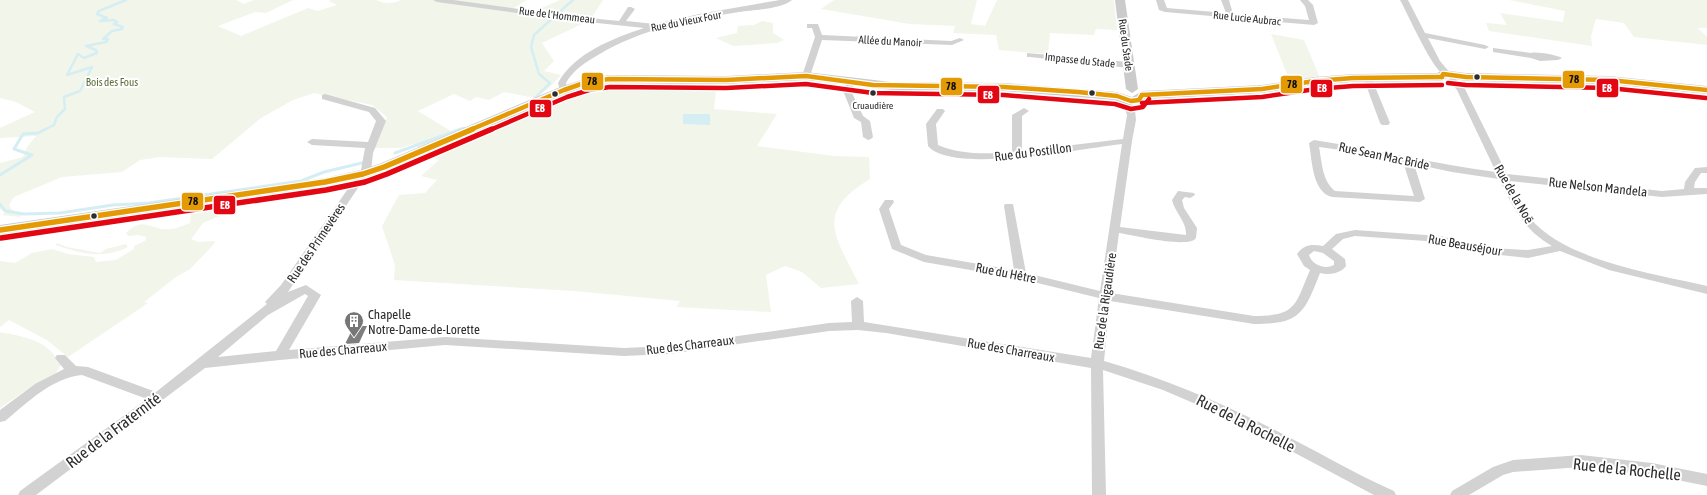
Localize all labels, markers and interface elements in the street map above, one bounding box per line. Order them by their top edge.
street label: Rue de l'Hommeau [518,4,596,26]
street label: Rue du Vieux Four [650,8,723,34]
street label: Rue Lucie Aubrac [1212,8,1282,28]
street label: Rue du Stade [1116,18,1136,72]
street label: Allée du Manoir [858,33,923,49]
street label: Impasse du Stade [1044,50,1116,70]
line badge: 78 [1562,70,1585,89]
line badge: 78 [581,72,604,91]
unlabelled marker [1472,72,1482,82]
text: 78 [1569,73,1579,85]
text: 78 [587,75,597,87]
line badge: 78 [1280,75,1303,94]
park label: Bois des Fous [86,76,138,88]
line badge: 78 [940,77,963,96]
text: 78 [1287,78,1297,90]
line badge: E8 [1596,78,1619,98]
line badge: E8 [1310,79,1333,98]
text: 78 [946,80,956,92]
text: E8 [1317,82,1327,94]
text: E8 [1602,82,1612,94]
line badge: E8 [977,85,1000,104]
marker: Cruaudière [868,88,878,98]
unlabelled marker [1087,88,1097,98]
unlabelled marker [550,89,560,99]
text: E8 [983,89,993,101]
line badge: E8 [529,99,552,118]
place label: Cruaudière [853,100,894,111]
text: E8 [535,102,545,114]
street label: Rue Sean Mac Bride [1337,139,1431,173]
street label: Rue du Postillon [994,140,1072,164]
street label: Rue de la Noë [1491,162,1537,226]
street label: Rue Nelson Mandela [1548,174,1648,200]
line badge: 78 [181,192,204,211]
text: 78 [188,195,198,207]
line badge: E8 [213,195,236,215]
text: E8 [220,199,230,211]
street label: Rue des Primevères [284,200,348,286]
unlabelled marker [89,211,99,221]
street label: Rue Beauséjour [1427,231,1503,259]
street label: Rue de la Rigaudière [1091,252,1119,350]
street label: Rue du Hêtre [974,260,1038,286]
place label: Chapelle Notre-Dame-de-Lorette [368,307,480,337]
building icon: Chapelle Notre-Dame-de-Lorette [343,310,365,338]
street label: Rue des Charreaux [645,332,735,358]
street label: Rue des Charreaux [966,335,1056,365]
street label: Rue des Charreaux [298,339,388,361]
street label: Rue de la Fraternité [62,389,164,471]
street label: Rue de la Rochelle [1194,390,1298,456]
street label: Rue de la Rochelle [1572,454,1682,484]

